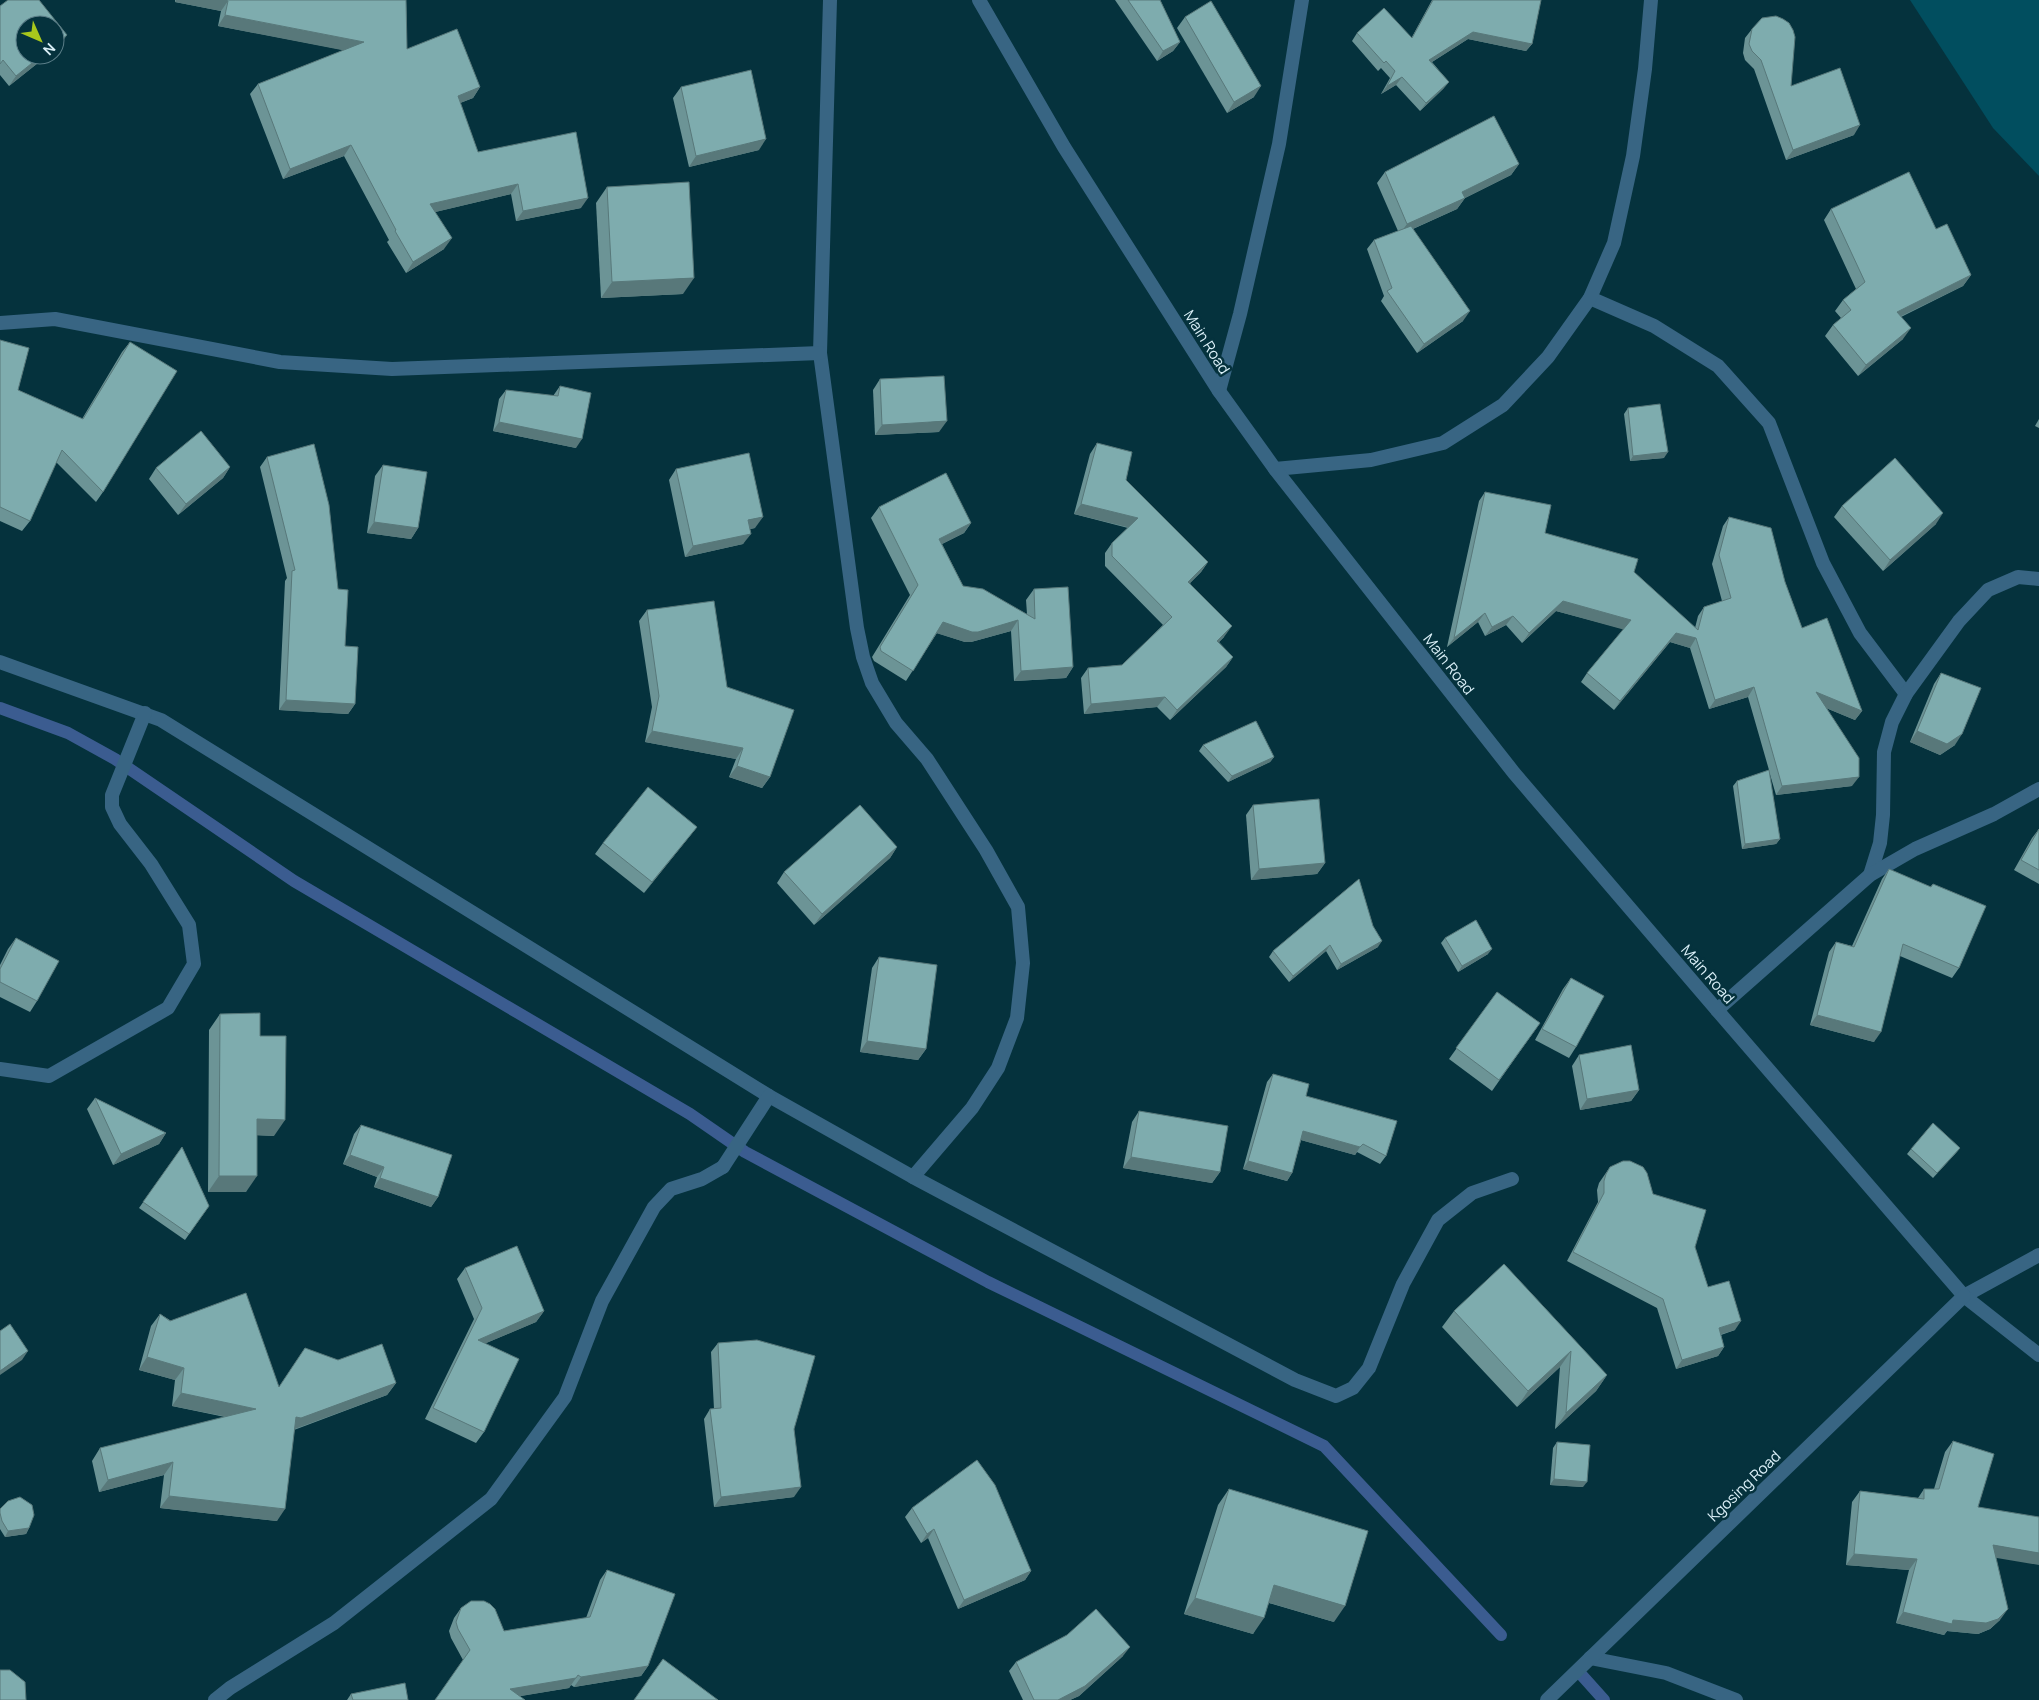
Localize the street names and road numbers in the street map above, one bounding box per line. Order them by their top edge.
street label: Main Road [1179,306,1235,378]
street label: Main Road [1419,629,1479,699]
street label: Main Road [1676,940,1740,1008]
street label: Kgosing Road [1703,1446,1785,1526]

